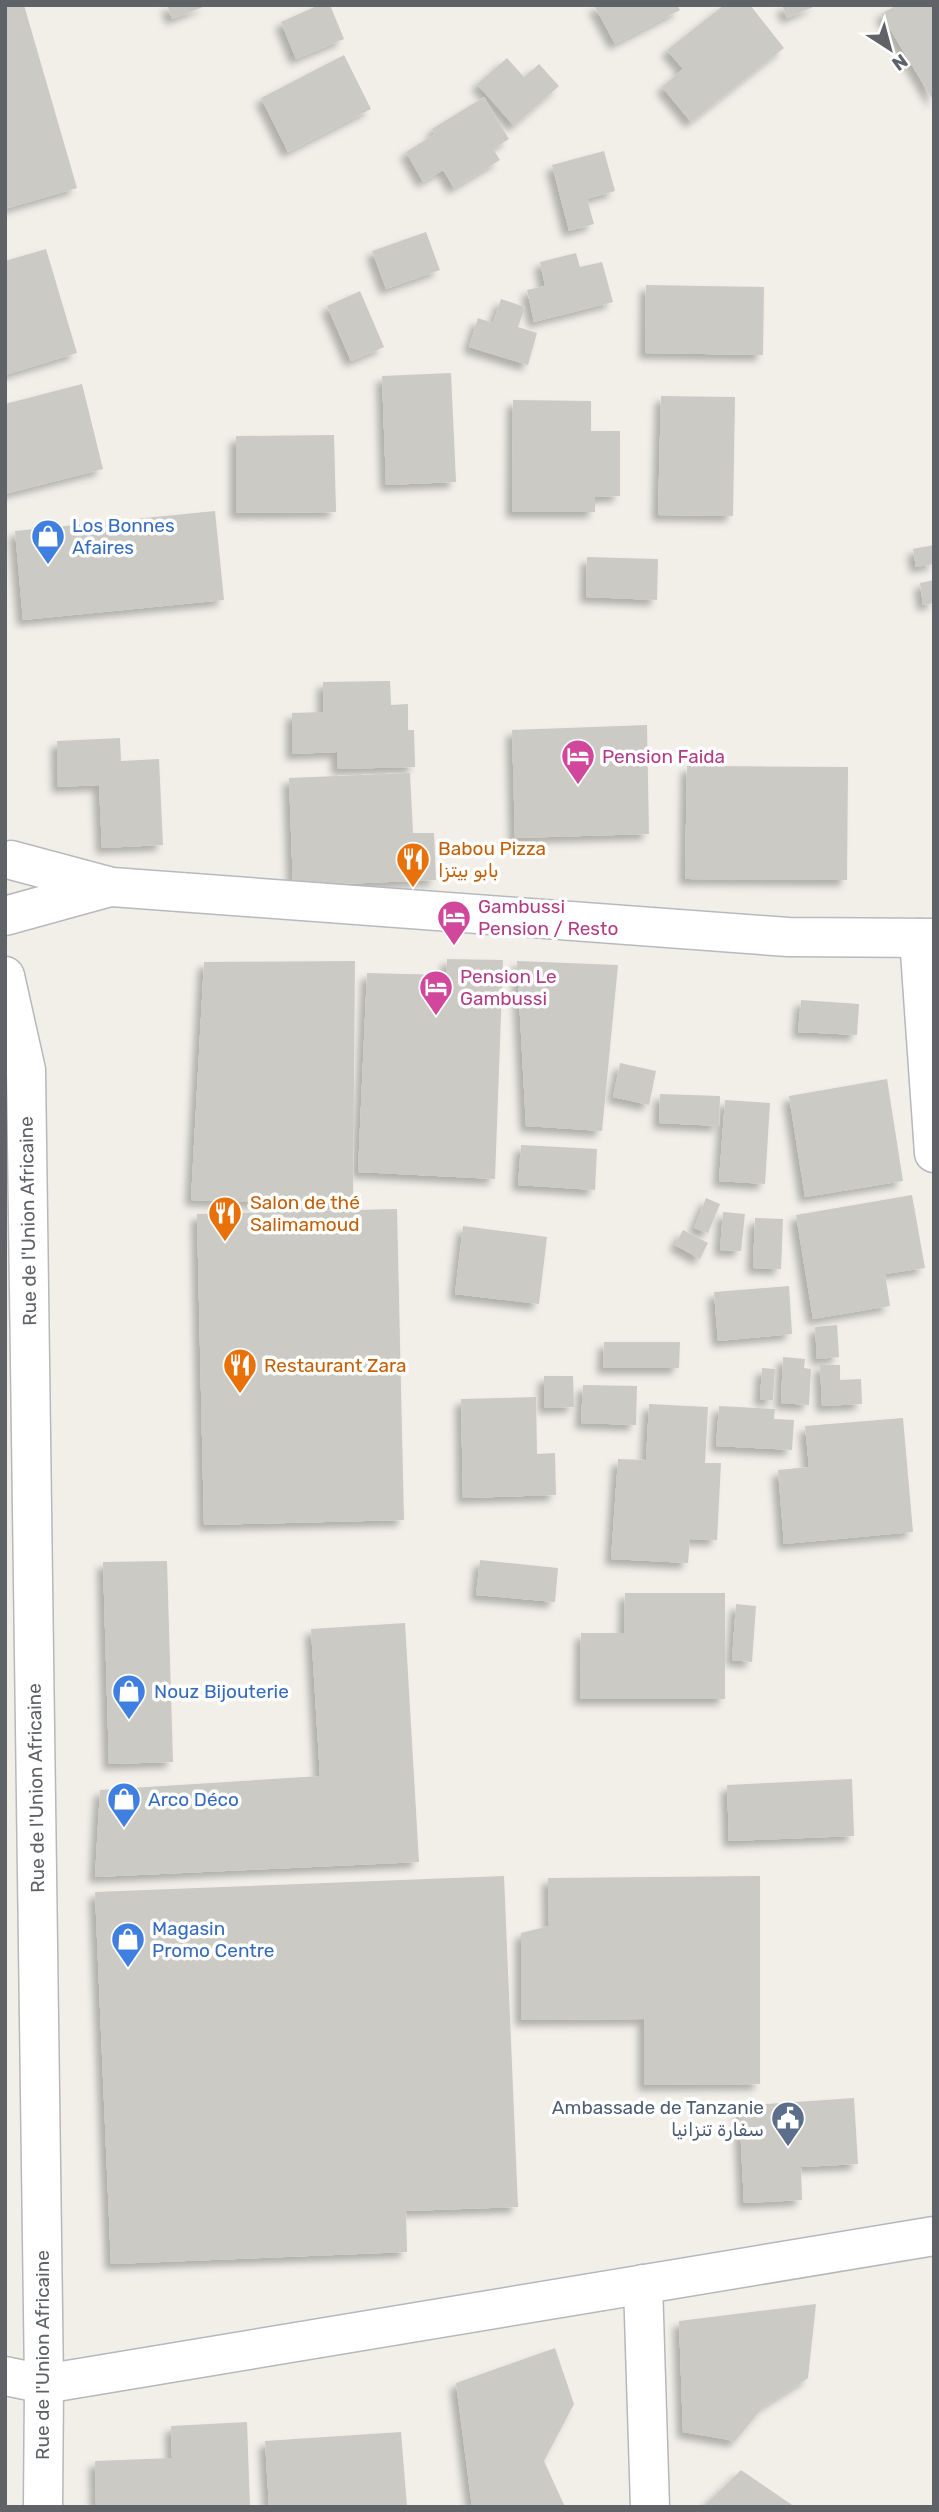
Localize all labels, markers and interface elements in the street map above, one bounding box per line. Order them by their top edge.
north arrow [855,14,925,84]
text: N [887,49,912,76]
place label: Los Bonnes Afaires [72,514,175,559]
shop icon: Los Bonnes Afaires [29,517,67,566]
hotel icon: Pension Faida [559,737,597,786]
place label: Pension Faida [602,745,725,768]
place label: Babou Pizza بابو بيتزا [438,837,546,882]
restaurant icon: Babou Pizza بابو بيتزا [394,840,432,889]
place label: Gambussi Pension / Resto [478,895,618,940]
hotel icon: Gambussi Pension / Resto [435,898,473,947]
place label: Pension Le Gambussi [460,965,557,1010]
hotel icon: Pension Le Gambussi [417,968,455,1017]
street label: Rue de l'Union Africaine [15,1116,41,1326]
place label: Salon de thé Salimamoud [250,1191,360,1236]
restaurant icon: Salon de thé Salimamoud [206,1194,244,1243]
restaurant icon: Restaurant Zara [221,1346,259,1395]
place label: Restaurant Zara [264,1354,406,1377]
shop icon: Nouz Bijouterie [110,1672,148,1721]
place label: Nouz Bijouterie [154,1680,289,1703]
street label: Rue de l'Union Africaine [23,1683,49,1893]
shop icon: Arco Déco [105,1780,143,1829]
place label: Arco Déco [148,1788,239,1811]
place label: Magasin Promo Centre [152,1917,274,1962]
shop icon: Magasin Promo Centre [109,1920,147,1969]
place label: Ambassade de Tanzanie سفارة تنزانيا [552,2096,764,2141]
public building icon: Ambassade de Tanzanie سفارة تنزانيا [769,2099,807,2148]
street label: Rue de l'Union Africaine [31,2250,54,2460]

